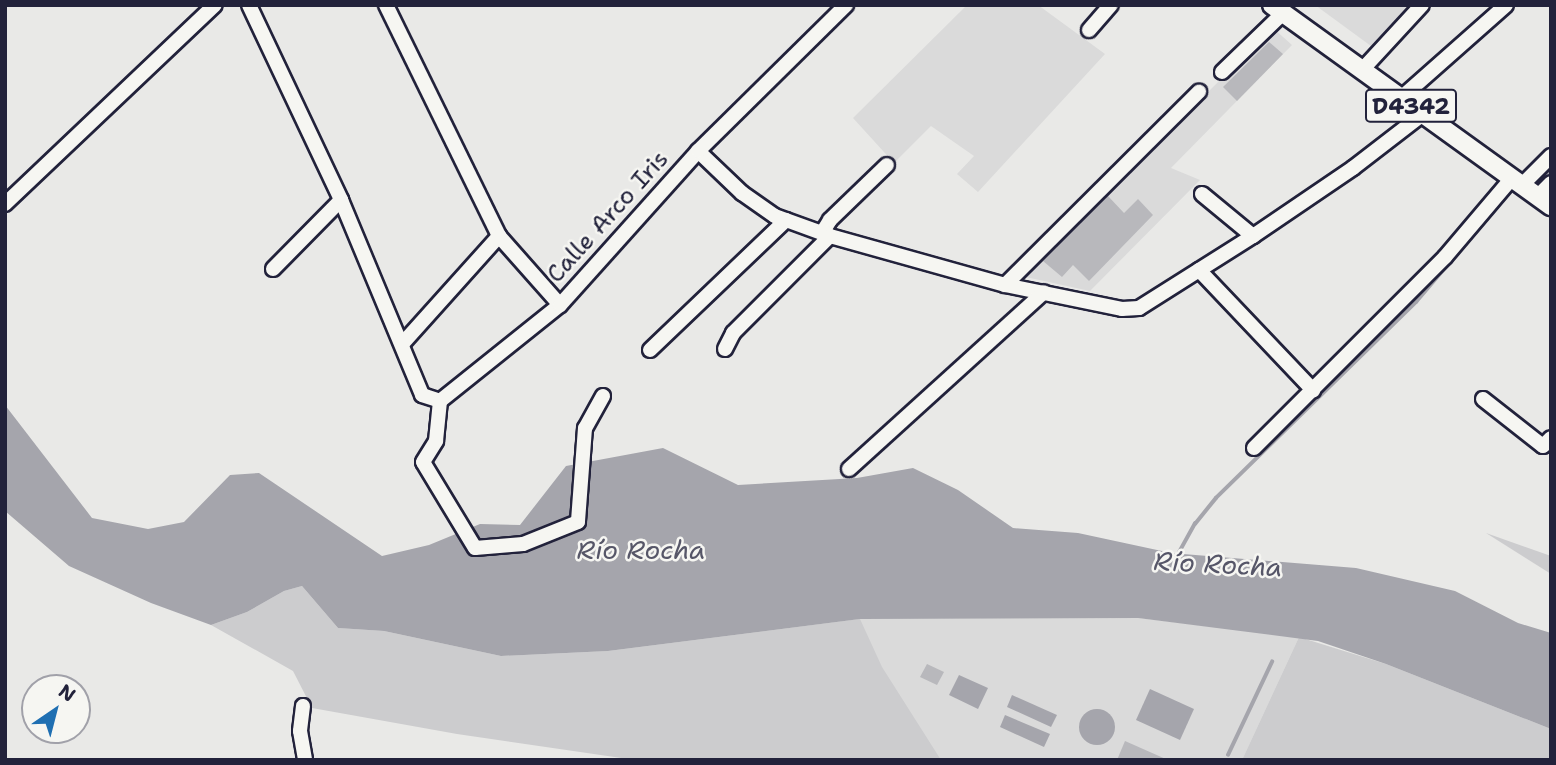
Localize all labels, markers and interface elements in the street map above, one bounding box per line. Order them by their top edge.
road number: D4342 [1364,86,1458,125]
street label: Calle Arco Iris [541,145,675,289]
water label: Río Rocha [577,534,705,566]
water label: Río Rocha [1153,545,1283,583]
north arrow [21,674,91,744]
text: N [54,678,81,708]

